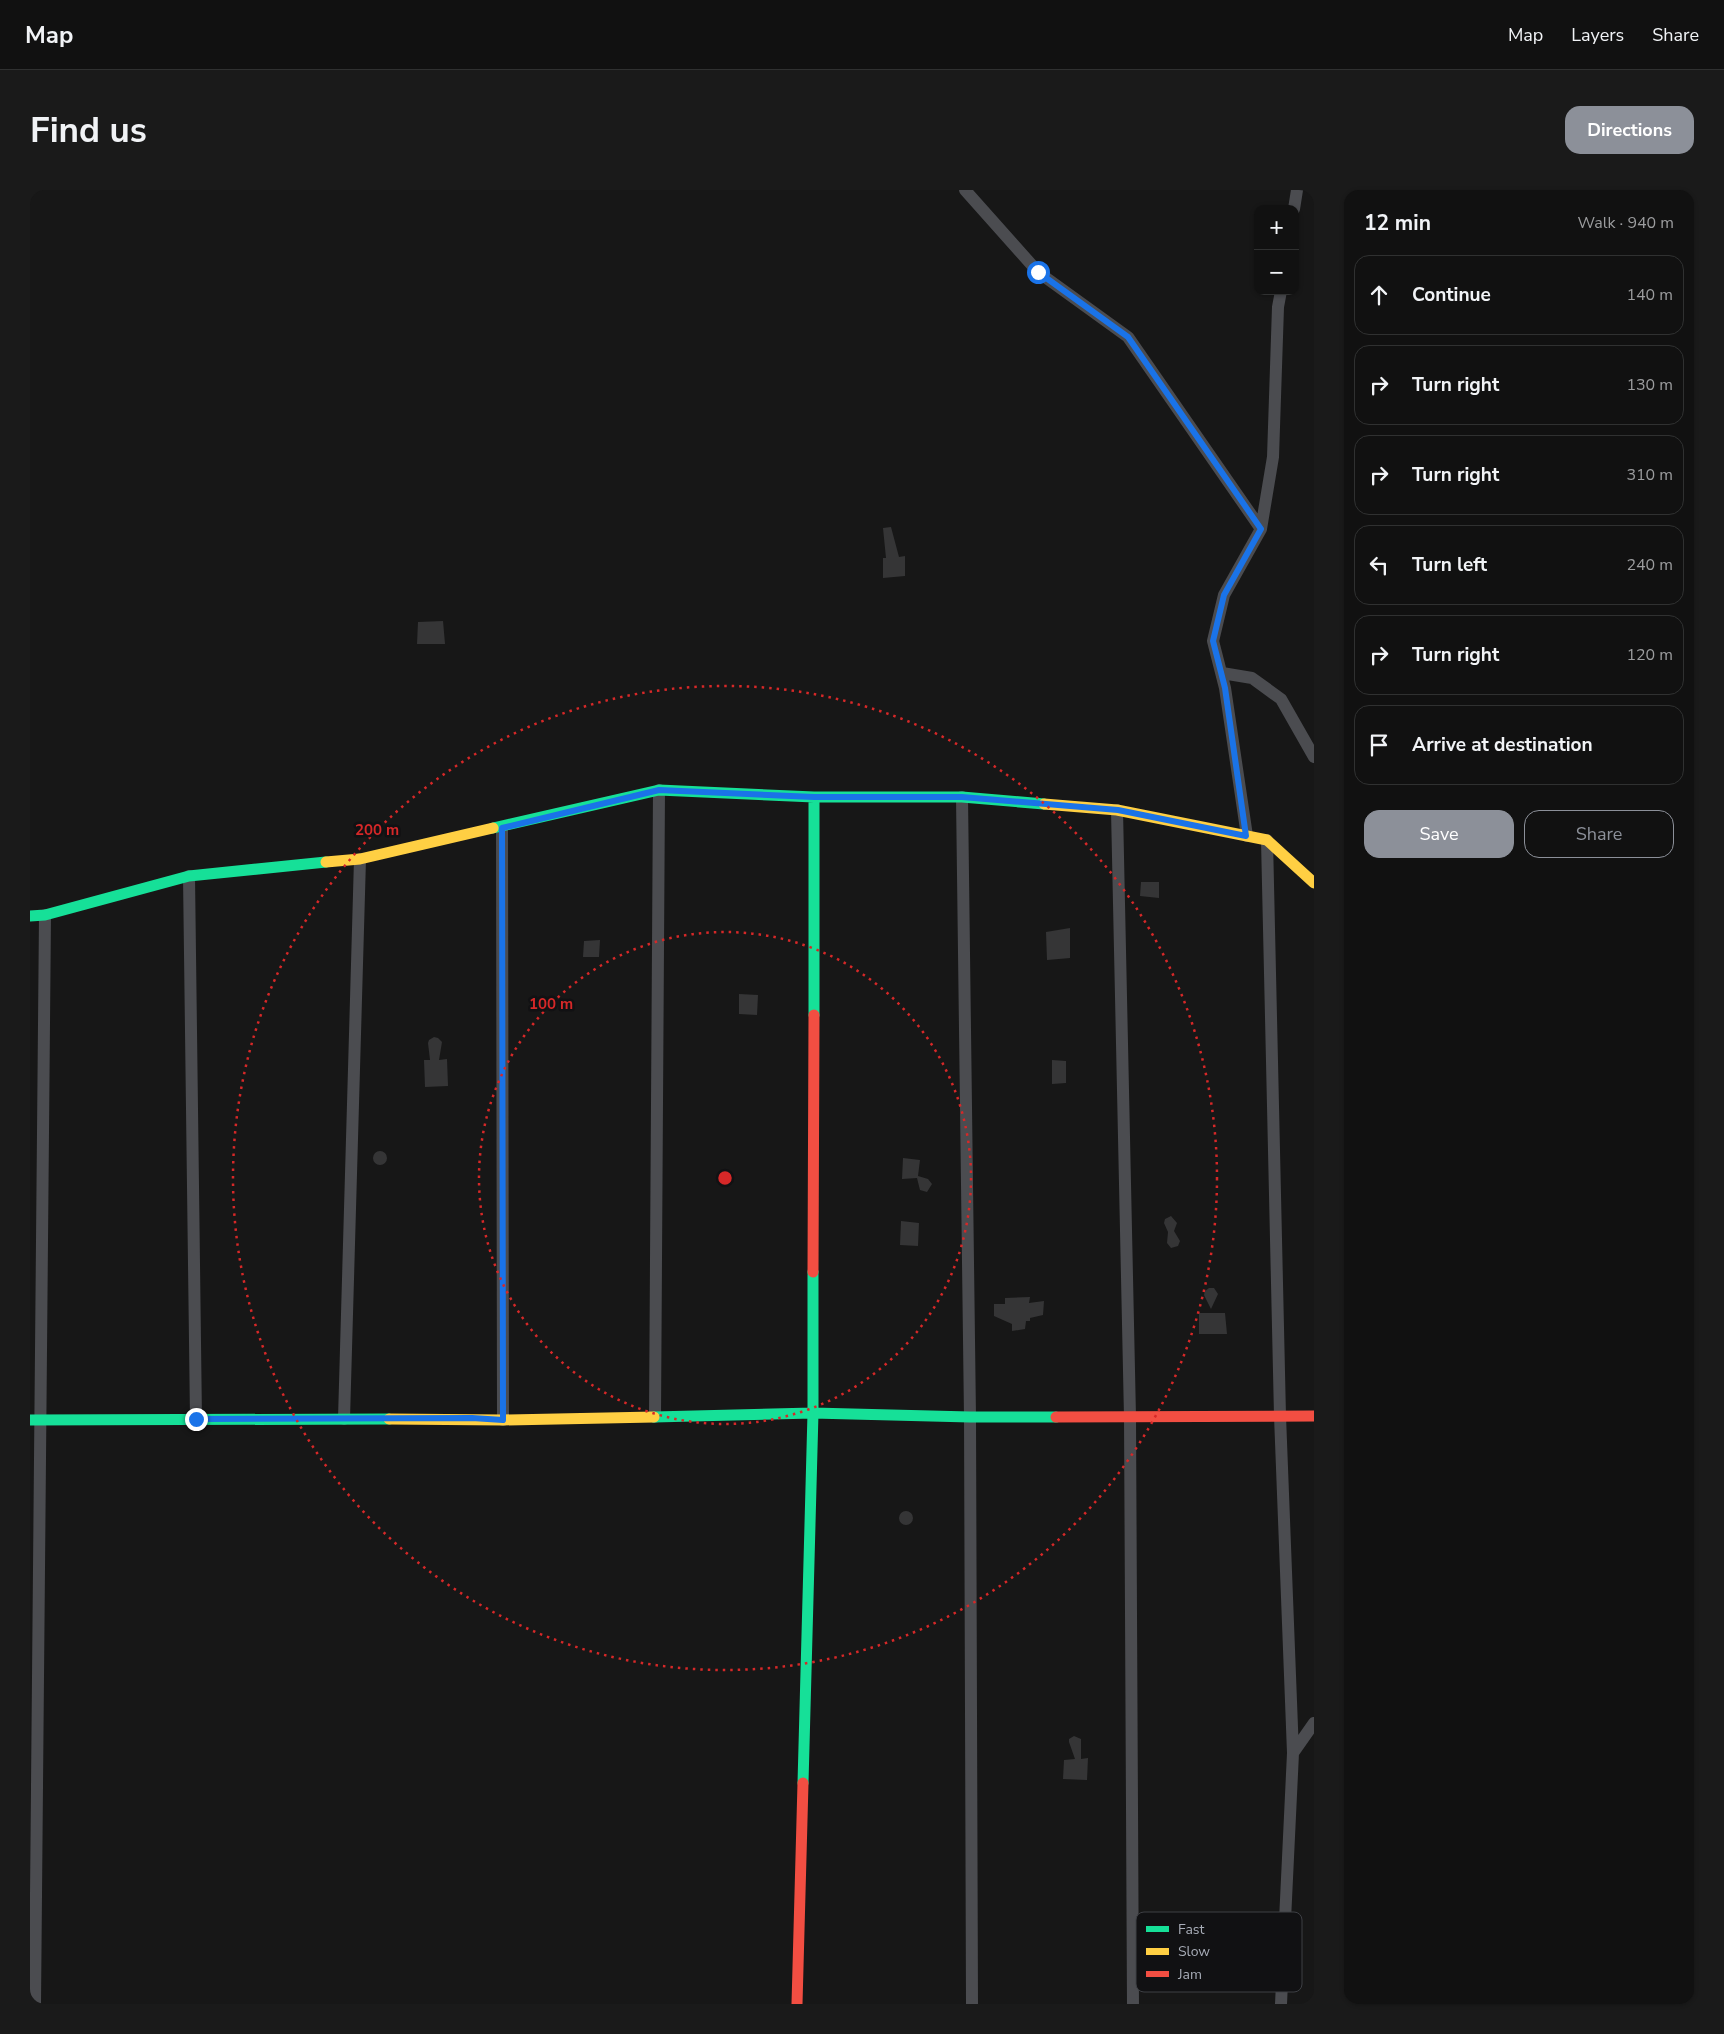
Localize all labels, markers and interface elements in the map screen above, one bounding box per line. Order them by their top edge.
text: Map [25,19,73,51]
text: Map [1508,23,1543,47]
text: Layers [1571,23,1624,47]
text: Share [1652,23,1699,47]
button: Directions [1565,106,1694,154]
text: Find us [30,107,147,154]
map controls [1254,205,1299,295]
button: + [1254,205,1299,250]
text: 12 min [1364,209,1431,237]
text: Walk · 940 m [1578,212,1674,234]
button: − [1254,250,1299,295]
route start [1027,261,1050,284]
icon: ahead [1365,281,1393,309]
text: Continue [1412,282,1491,308]
text: 140 m [1626,284,1673,306]
icon: right [1365,371,1393,399]
text: Turn right [1412,372,1499,398]
text: 130 m [1626,374,1673,396]
icon: right [1365,461,1393,489]
text: Turn right [1412,462,1499,488]
text: 310 m [1626,464,1673,486]
icon: left [1365,551,1393,579]
text: Turn left [1412,552,1487,578]
text: 240 m [1626,554,1673,576]
icon: right [1365,641,1393,669]
text: Turn right [1412,642,1499,668]
text: 120 m [1626,644,1673,666]
icon: arrive [1365,731,1393,759]
text: Arrive at destination [1412,732,1593,758]
button: Save [1364,810,1514,858]
button: Share [1524,810,1674,858]
text: 200 m [355,820,399,840]
text: 100 m [529,994,573,1014]
centre of rings [716,1169,734,1187]
route end [185,1408,208,1431]
legend [1136,1912,1302,1992]
text: Fast [1178,1920,1204,1939]
text: Slow [1178,1942,1210,1961]
text: Jam [1177,1965,1202,1984]

